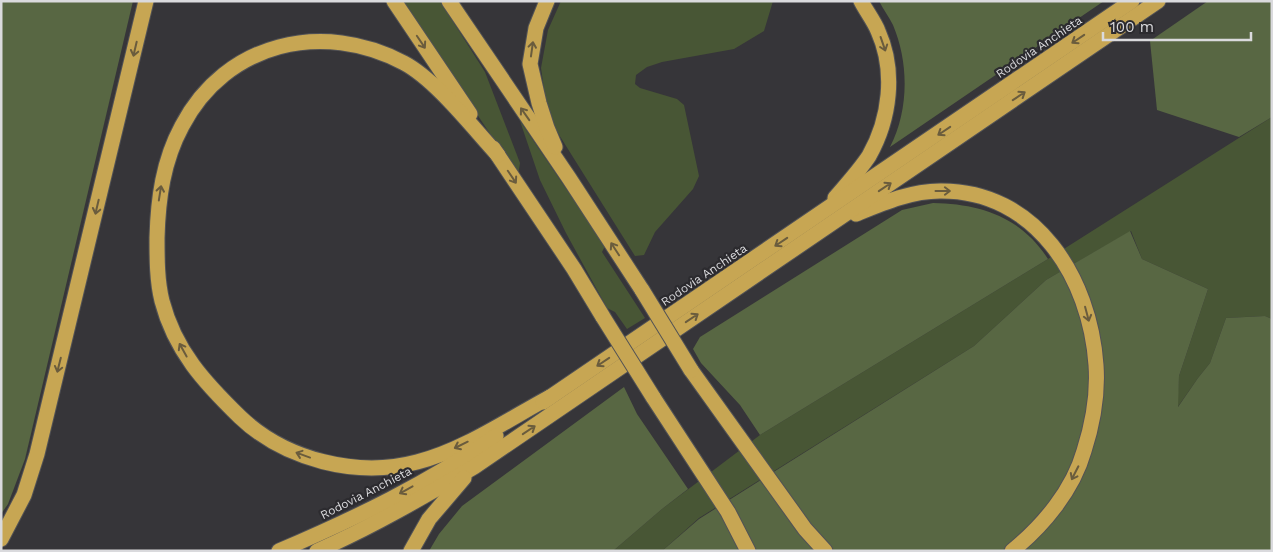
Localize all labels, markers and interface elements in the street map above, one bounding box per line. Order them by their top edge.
scale bar [1103,10,1250,42]
street label: Rodovia Anchieta [993,13,1085,81]
text: 100 m [1110,18,1154,36]
one-way arrow [417,34,427,48]
one-way arrow [1071,34,1085,44]
one-way arrow [879,36,888,52]
one-way arrow [130,40,139,56]
one-way arrow [527,41,537,57]
one-way arrow [1012,91,1026,101]
one-way arrow [520,108,530,122]
one-way arrow [937,126,951,136]
one-way arrow [507,169,517,183]
one-way arrow [878,182,892,192]
one-way arrow [156,185,166,201]
one-way arrow [934,186,951,196]
one-way arrow [92,198,101,214]
one-way arrow [774,236,788,247]
street label: Rodovia Anchieta [658,241,750,309]
one-way arrow [610,243,620,257]
one-way arrow [1082,306,1092,322]
one-way arrow [685,313,699,324]
one-way arrow [178,344,188,358]
one-way arrow [54,356,63,372]
one-way arrow [596,357,610,367]
one-way arrow [522,425,536,435]
one-way arrow [453,440,468,450]
one-way arrow [296,450,312,459]
street label: Rodovia Anchieta [318,464,414,522]
one-way arrow [1070,465,1080,480]
one-way arrow [399,485,414,495]

